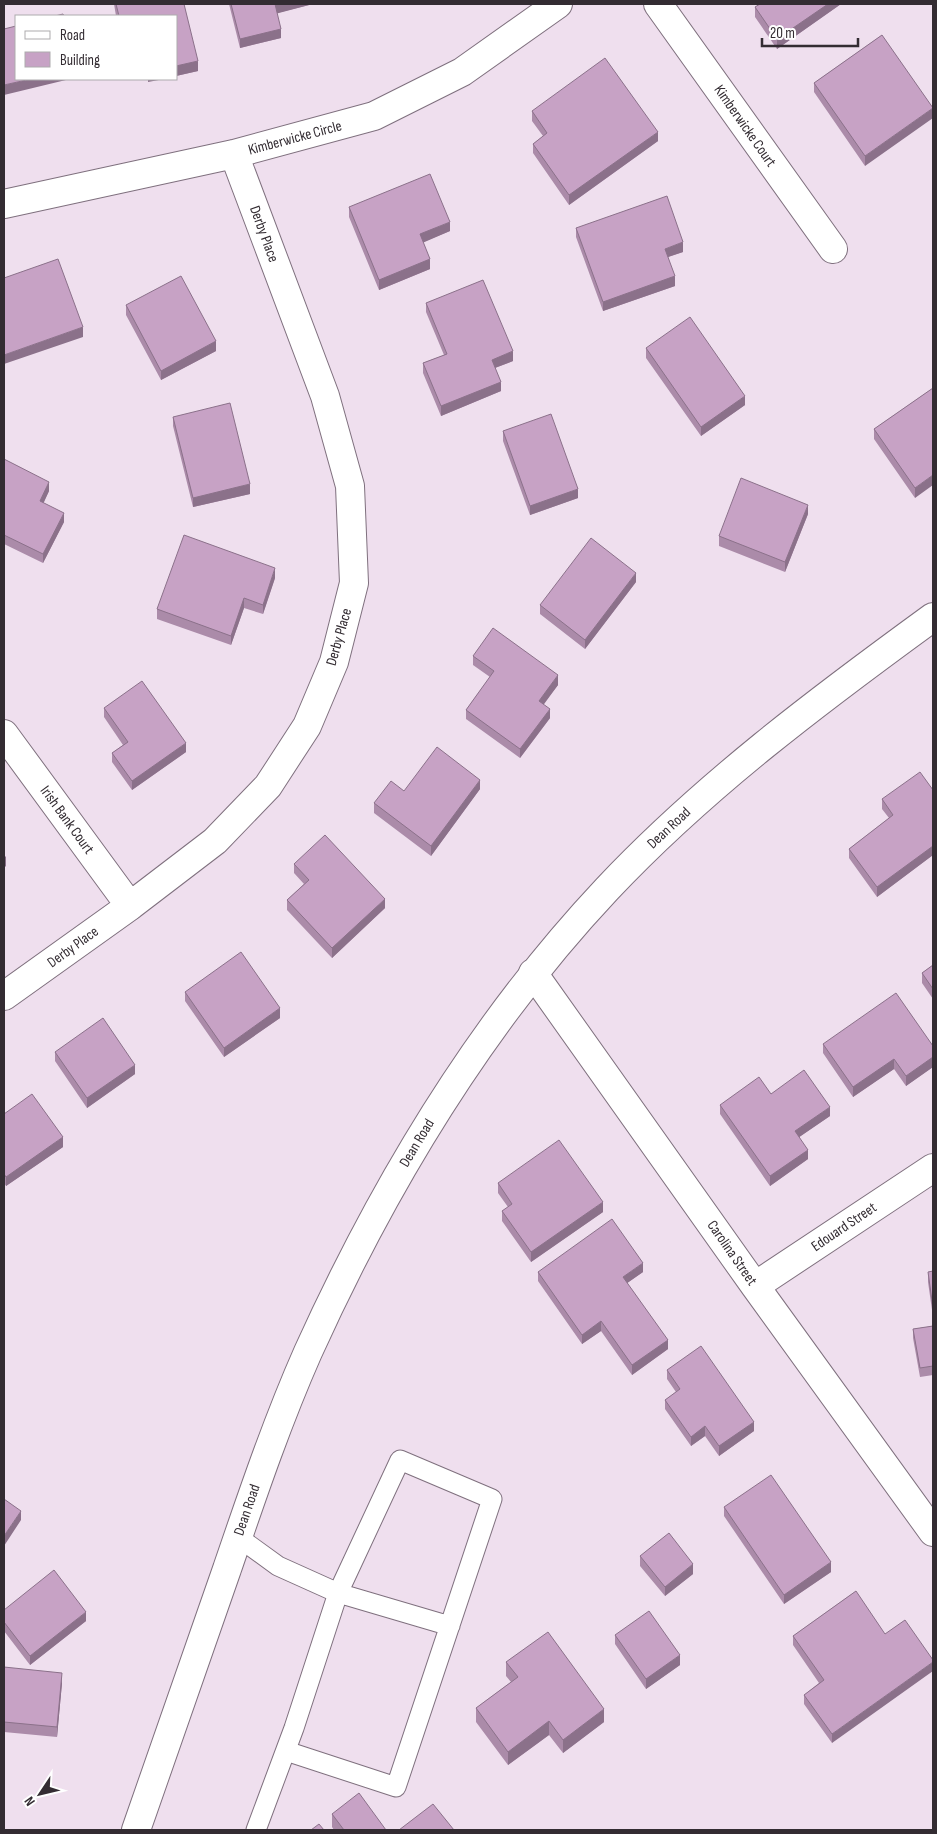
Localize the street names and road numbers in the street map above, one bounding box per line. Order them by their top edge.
street label: Kimberwicke Court [710,81,781,171]
street label: Kimberwicke Circle [246,116,344,160]
street label: Derby Place [245,203,283,265]
street label: Derby Place [322,606,356,668]
street label: Irish Bank Court [36,782,98,858]
street label: Dean Road [643,803,695,853]
street label: Derby Place [44,922,102,972]
street label: Dean Road [395,1115,439,1171]
street label: Edouard Street [808,1198,881,1256]
street label: Carolina Street [703,1217,762,1290]
street label: Dean Road [229,1482,265,1538]

